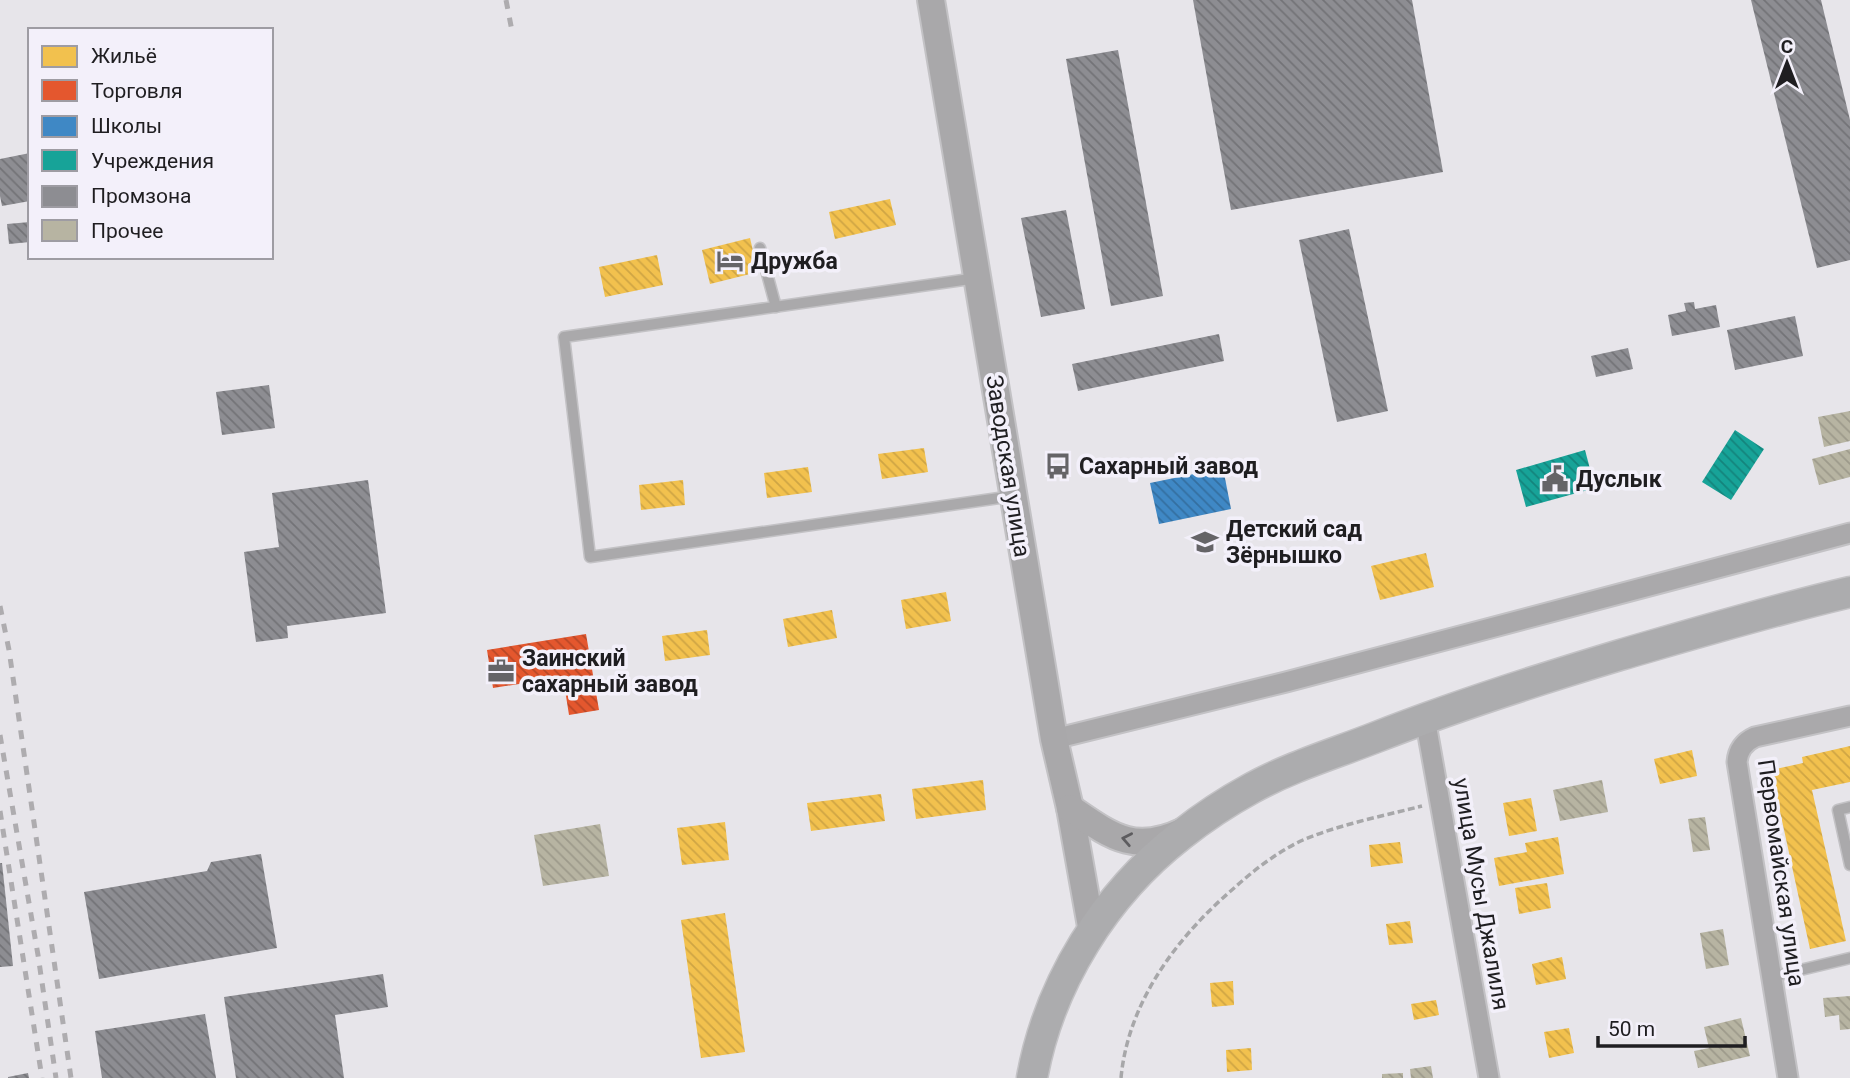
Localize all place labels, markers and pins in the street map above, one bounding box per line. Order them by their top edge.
hotel icon: Дружба [715,246,745,276]
place label: Дружба [751,248,838,275]
bus stop icon: Сахарный завод [1043,451,1073,481]
place label: Сахарный завод [1079,453,1258,480]
public building icon: Дуслык [1540,464,1570,494]
place label: Дуслык [1576,466,1662,493]
place label: Детский сад Зёрнышко [1226,516,1362,569]
school or university icon: Детский сад Зёрнышко [1190,527,1220,557]
place label: Заинский сахарный завод [522,645,698,698]
office icon: Заинский сахарный завод [486,656,516,686]

